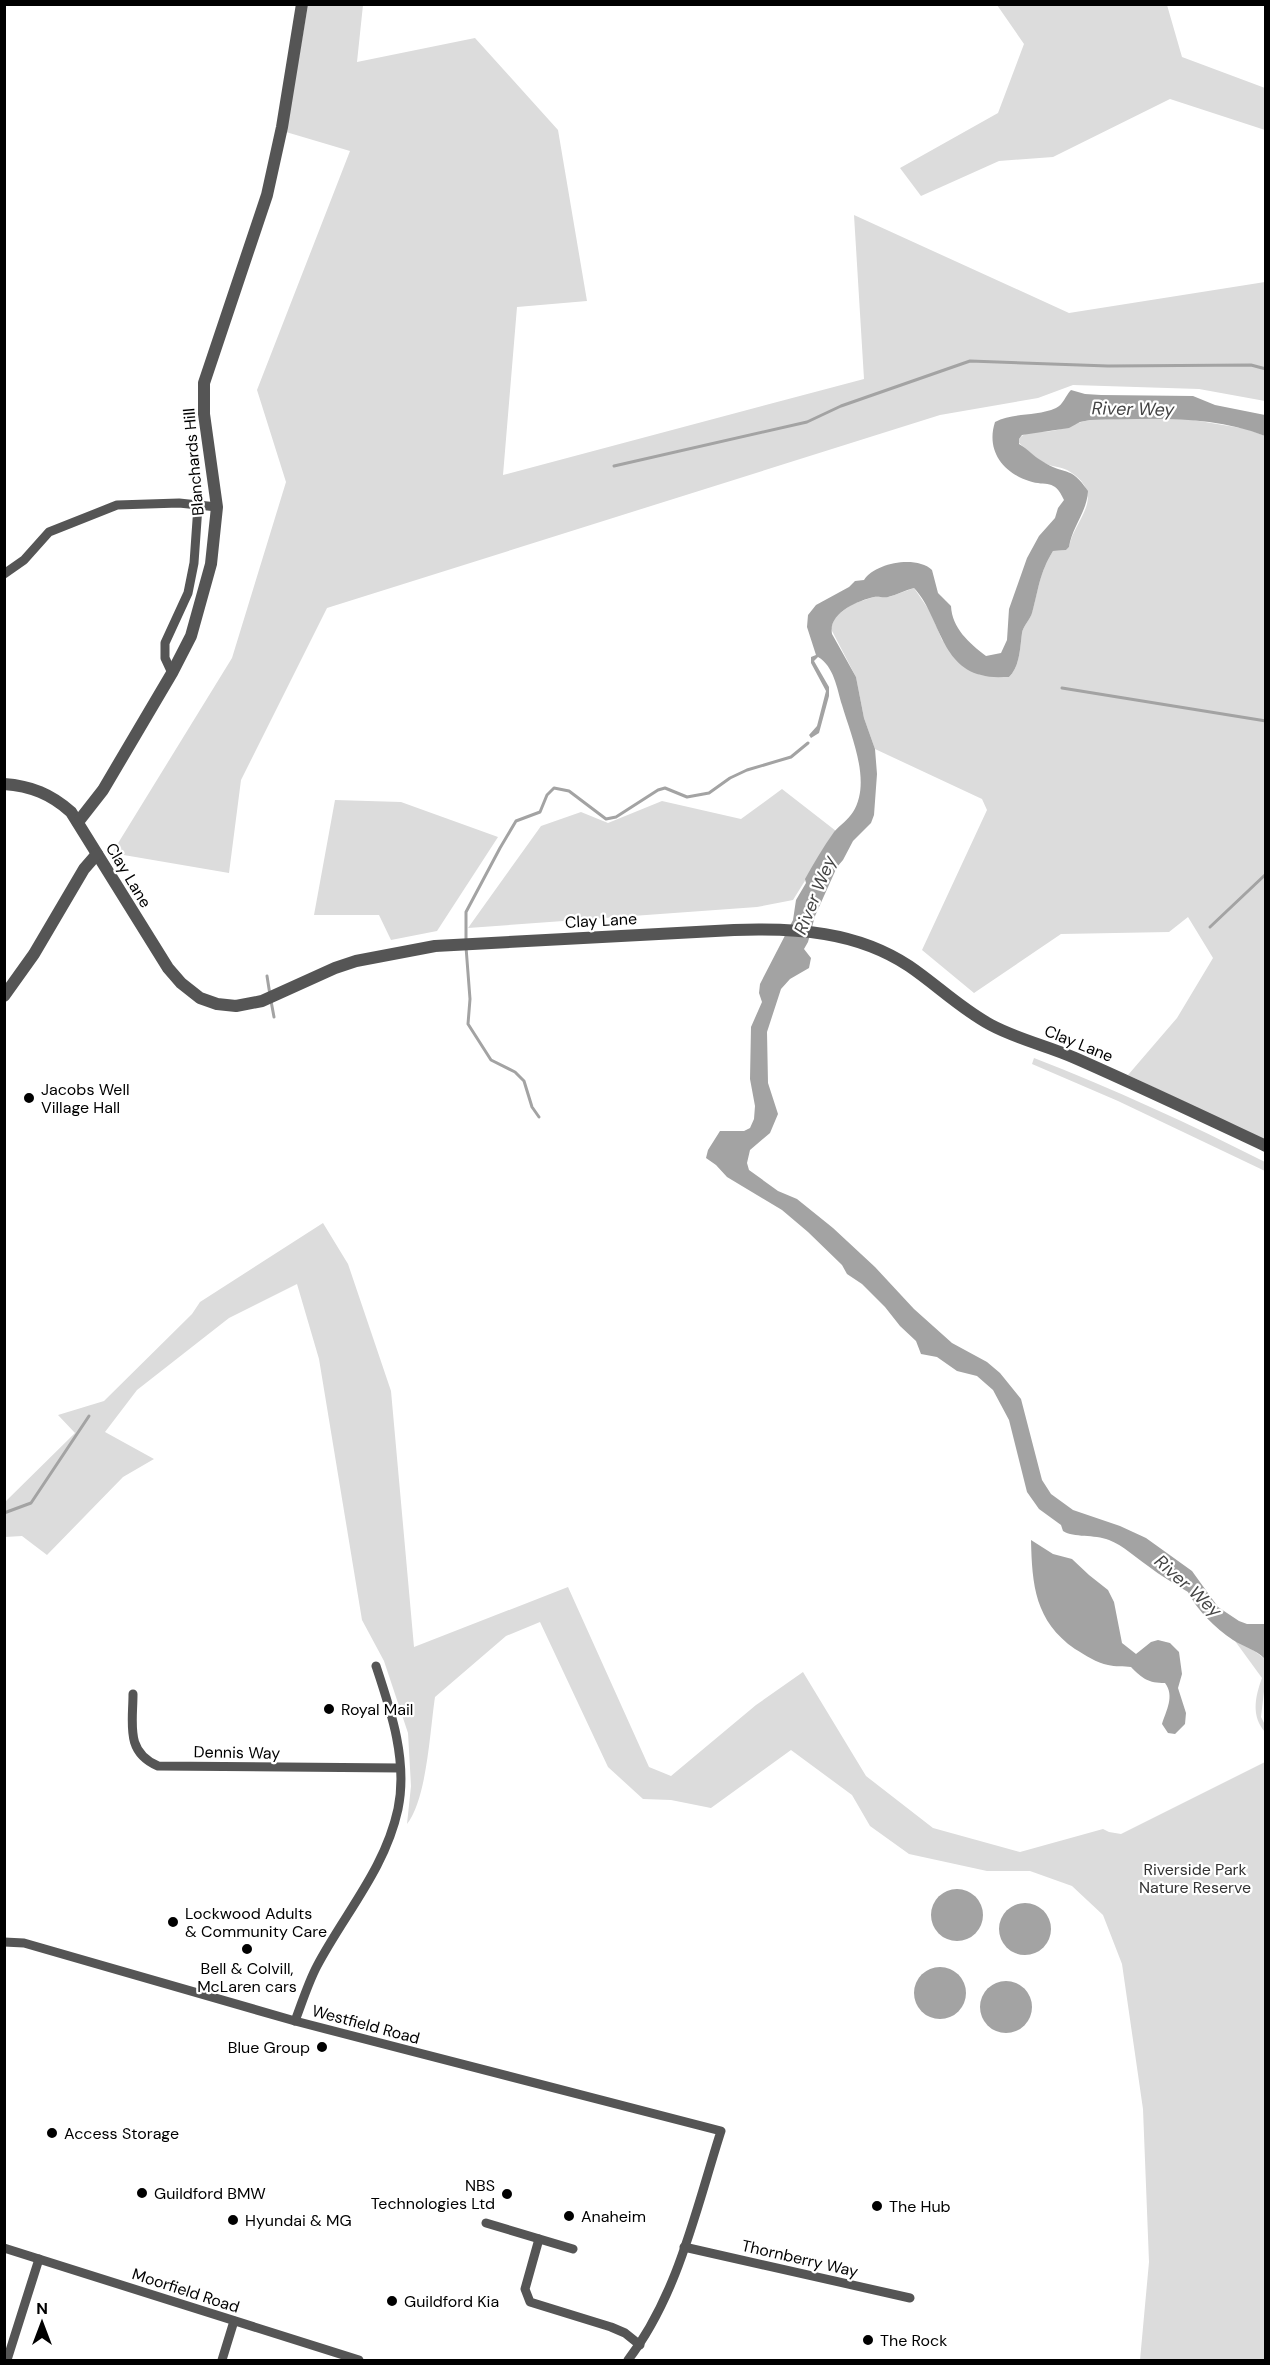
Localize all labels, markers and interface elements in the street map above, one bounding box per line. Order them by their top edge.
water label: River Wey [1091,396,1176,422]
street label: Blanchards Hill [178,407,209,517]
street label: Clay Lane [101,839,156,912]
water label: River Wey [788,851,842,938]
street label: Clay Lane [564,908,638,933]
street label: Clay Lane [1041,1020,1116,1067]
place label: Jacobs Well Village Hall [41,1079,130,1118]
marker: Jacobs Well Village Hall [22,1091,36,1105]
water label: River Wey [1149,1549,1228,1623]
place label: Royal Mail [341,1699,413,1720]
marker: Royal Mail [322,1702,336,1716]
street label: Dennis Way [193,1741,281,1764]
park label: Riverside Park Nature Reserve [1139,1859,1251,1898]
place label: Lockwood Adults & Community Care [185,1903,327,1942]
marker: Lockwood Adults & Community Care [166,1915,180,1929]
marker: Bell & Colvill, McLaren cars [240,1942,254,1956]
place label: Bell & Colvill, McLaren cars [197,1958,297,1997]
street label: Westfield Road [310,2000,422,2049]
place label: Blue Group [228,2037,310,2058]
marker: Blue Group [315,2040,329,2054]
place label: Access Storage [64,2123,179,2144]
marker: Access Storage [45,2126,59,2140]
place label: NBS Technologies Ltd [371,2175,495,2214]
place label: Guildford BMW [154,2183,266,2204]
marker: Guildford BMW [135,2186,149,2200]
marker: NBS Technologies Ltd [500,2187,514,2201]
place label: The Hub [889,2196,951,2217]
marker: The Hub [870,2199,884,2213]
place label: Anaheim [581,2206,646,2227]
marker: Anaheim [562,2209,576,2223]
place label: Hyundai & MG [245,2210,352,2231]
marker: Hyundai & MG [226,2213,240,2227]
street label: Thornberry Way [740,2235,860,2282]
street label: Moorfield Road [130,2263,242,2318]
place label: Guildford Kia [404,2291,499,2312]
north arrow [12,2293,72,2353]
marker: Guildford Kia [385,2294,399,2308]
text: N [36,2298,48,2319]
place label: The Rock [880,2330,947,2351]
marker: The Rock [861,2333,875,2347]

